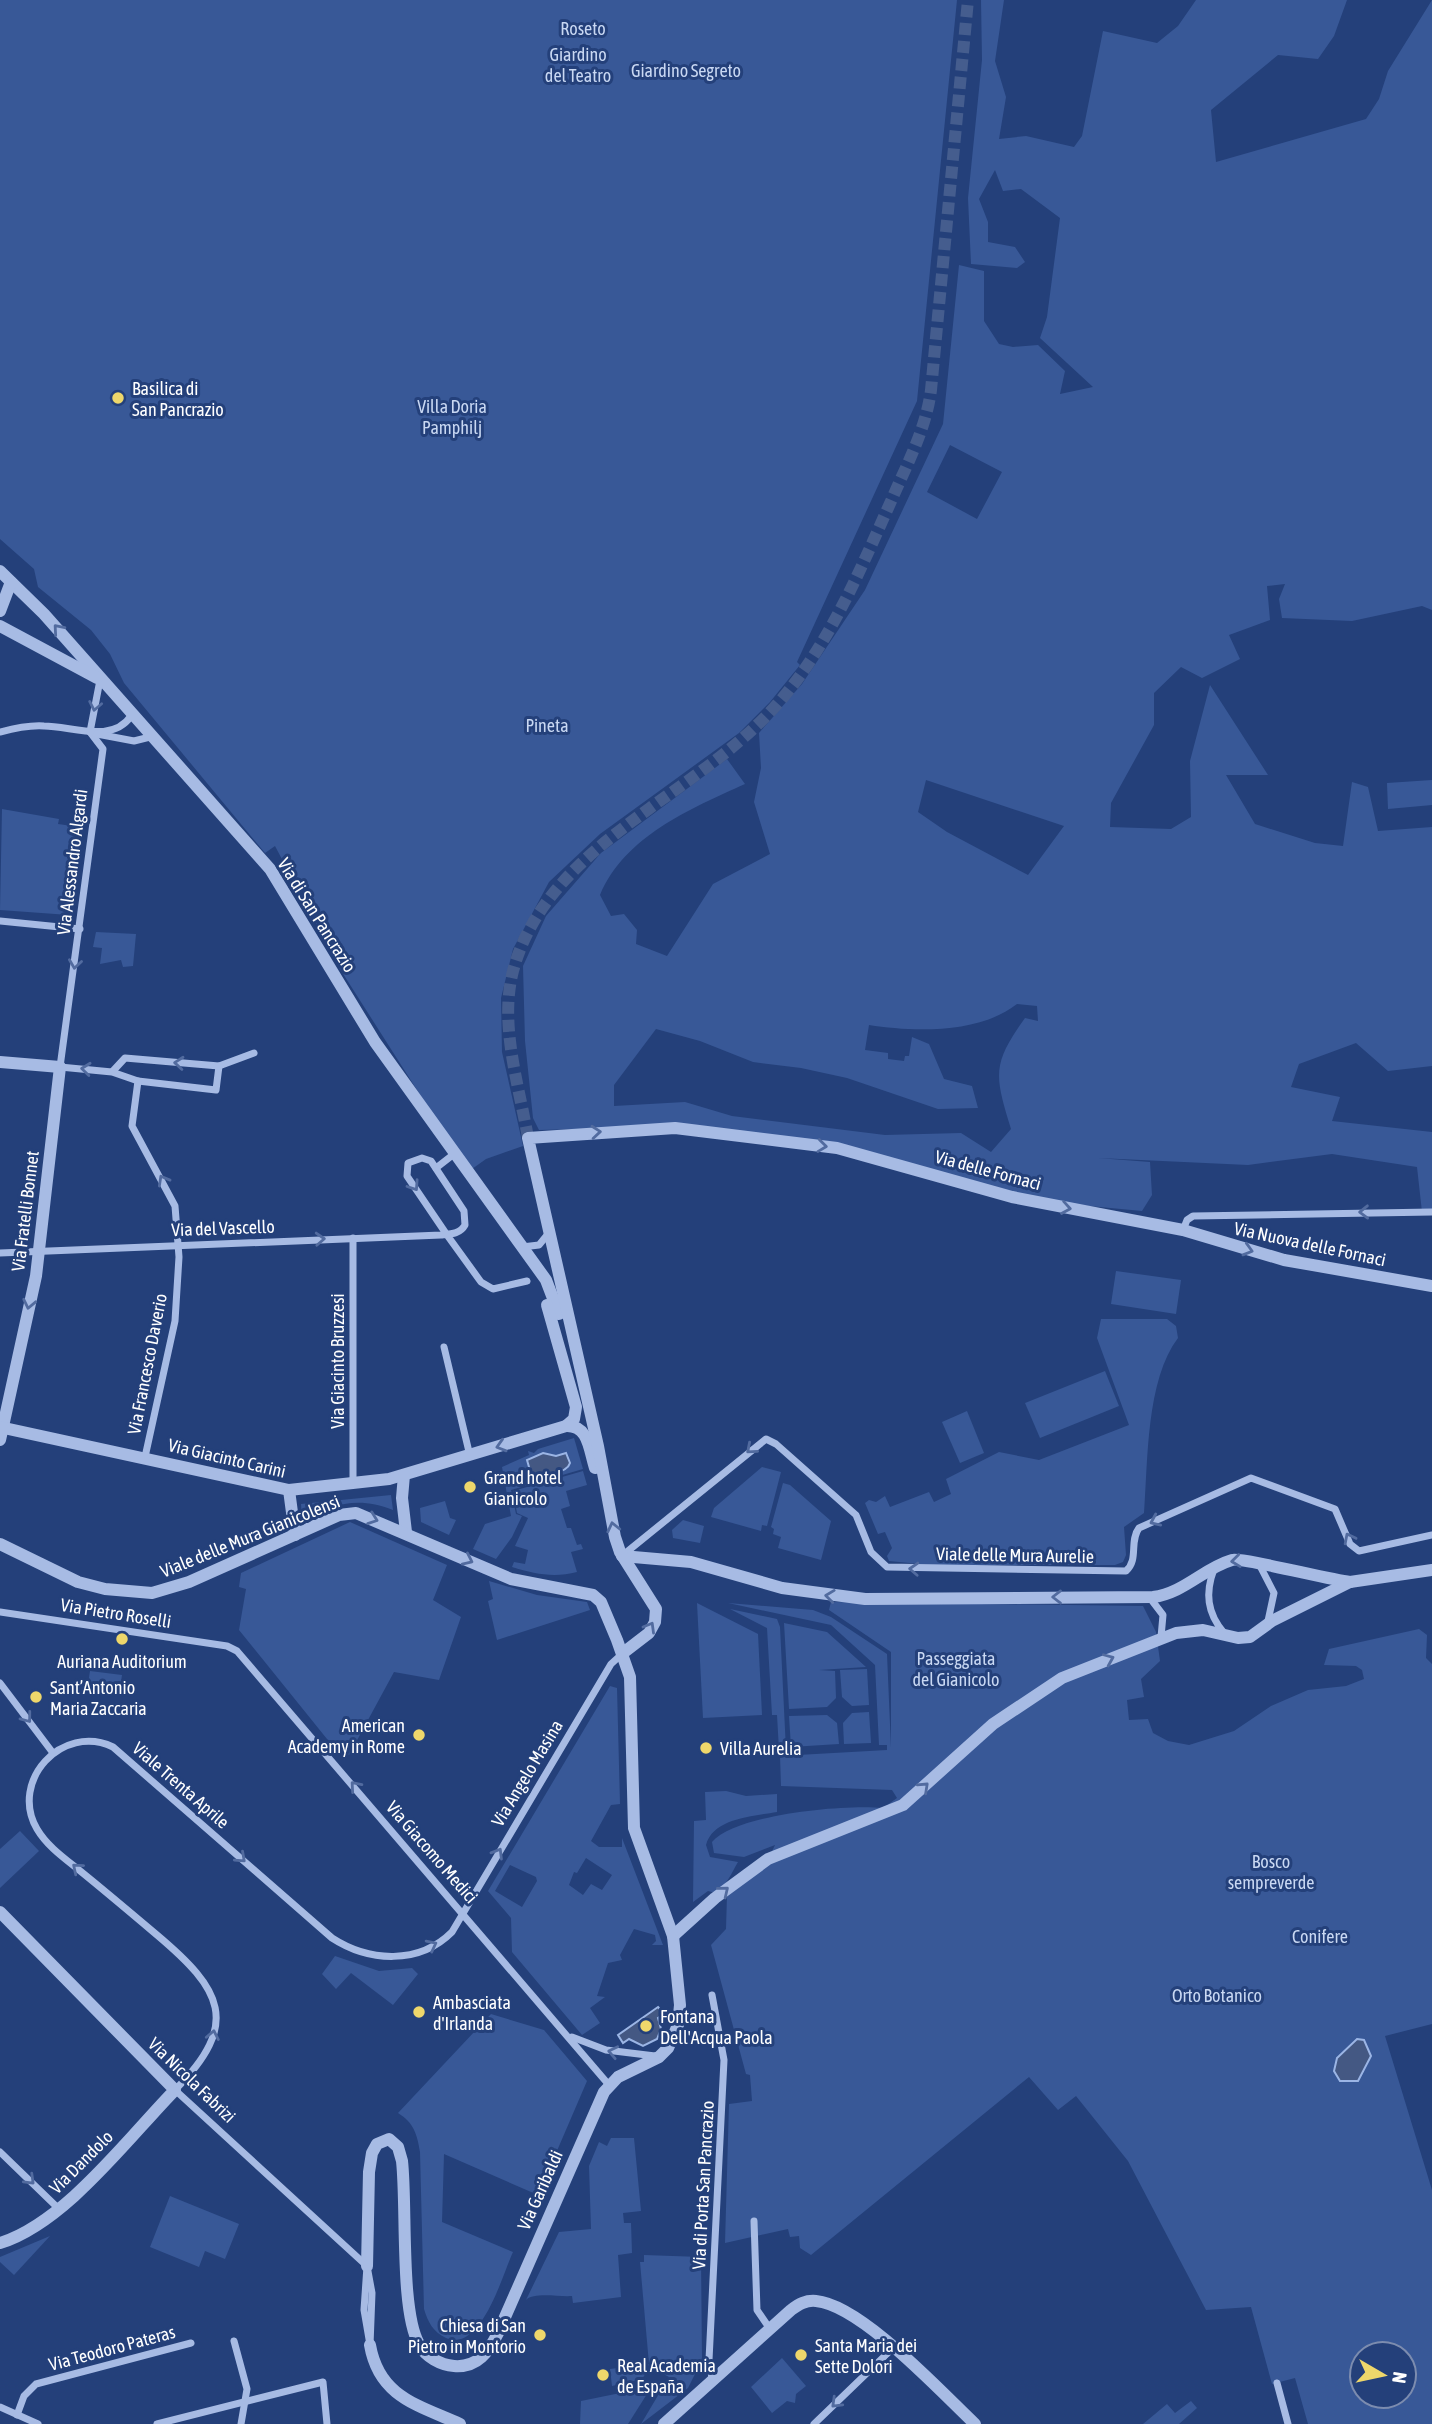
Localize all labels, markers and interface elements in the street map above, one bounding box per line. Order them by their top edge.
park label: Roseto [560,18,606,39]
park label: Giardino del Teatro [545,44,611,86]
park label: Giardino Segreto [631,60,741,81]
place label: Basilica di San Pancrazio [132,378,224,420]
marker: Basilica di San Pancrazio [110,390,126,406]
park label: Villa Doria Pamphilj [417,396,487,438]
one-way arrow [54,625,66,638]
one-way arrow [88,700,103,712]
park label: Pineta [525,715,569,736]
street label: Via Alessandro Algardi [53,788,91,936]
street label: Via di San Pancrazio [273,854,361,976]
one-way arrow [67,958,82,970]
one-way arrow [174,1056,185,1071]
one-way arrow [81,1062,92,1077]
one-way arrow [591,1125,602,1140]
one-way arrow [817,1139,828,1154]
street label: Via delle Fornaci [933,1146,1043,1194]
street label: Via Fratelli Bonnet [7,1150,43,1272]
one-way arrow [158,1175,172,1188]
one-way arrow [406,1178,419,1191]
one-way arrow [1061,1200,1072,1215]
one-way arrow [1358,1204,1369,1220]
street label: Via del Vascello [171,1216,275,1240]
street label: Via Nuova delle Fornaci [1232,1218,1388,1270]
one-way arrow [315,1232,326,1247]
one-way arrow [1242,1242,1254,1257]
street label: Via Francesco Daverio [123,1292,171,1436]
street label: Via Giacinto Bruzzesi [327,1293,348,1429]
one-way arrow [23,1298,38,1310]
street label: Via Giacinto Carini [166,1434,288,1482]
one-way arrow [496,1438,508,1453]
one-way arrow [746,1441,759,1453]
place label: Grand hotel Gianicolo [484,1467,562,1509]
marker: Grand hotel Gianicolo [462,1479,478,1495]
street label: Viale delle Mura Gianicolensi [157,1490,343,1582]
one-way arrow [367,1510,379,1524]
one-way arrow [1149,1513,1162,1527]
one-way arrow [606,1521,621,1533]
one-way arrow [1343,1532,1357,1545]
street label: Viale delle Mura Aurelie [936,1543,1094,1567]
one-way arrow [461,1552,473,1566]
one-way arrow [1230,1554,1242,1569]
one-way arrow [909,1562,920,1577]
one-way arrow [824,1588,835,1603]
one-way arrow [1051,1589,1062,1605]
street label: Via Pietro Roselli [59,1594,173,1632]
one-way arrow [642,1622,655,1635]
marker: Auriana Auditorium [114,1631,130,1647]
park label: Passeggiata del Gianicolo [912,1648,1000,1690]
place label: Auriana Auditorium [57,1651,187,1672]
one-way arrow [1102,1653,1114,1667]
place label: Sant’Antonio Maria Zaccaria [50,1677,147,1719]
marker: Sant’Antonio Maria Zaccaria [28,1689,44,1705]
one-way arrow [18,1710,31,1723]
place label: American Academy in Rome [288,1715,405,1757]
street label: Via Angelo Masina [487,1716,567,1830]
marker: American Academy in Rome [411,1727,427,1743]
street label: Viale Trenta Aprile [128,1737,234,1833]
place label: Villa Aurelia [720,1738,802,1759]
marker: Villa Aurelia [698,1740,714,1756]
one-way arrow [351,1782,363,1795]
one-way arrow [916,1783,929,1796]
street label: Via Giacomo Medici [382,1797,482,1907]
one-way arrow [490,1848,503,1861]
one-way arrow [233,1850,246,1863]
park label: Bosco sempreverde [1228,1851,1314,1893]
one-way arrow [72,1864,85,1876]
one-way arrow [717,1887,729,1900]
park label: Conifere [1292,1926,1348,1947]
one-way arrow [425,1940,437,1954]
park label: Orto Botanico [1172,1985,1262,2006]
place label: Ambasciata d'Irlanda [433,1992,511,2034]
marker: Ambasciata d'Irlanda [411,2004,427,2020]
place label: Fontana Dell'Acqua Paola [660,2006,773,2048]
marker: Fontana Dell'Acqua Paola [638,2018,654,2034]
one-way arrow [204,2029,219,2041]
street label: Via Nicola Fabrizi [144,2033,240,2127]
one-way arrow [607,2045,619,2060]
street label: Via di Porta San Pancrazio [688,2100,718,2270]
street label: Via Dandolo [45,2126,117,2198]
street label: Via Garibaldi [513,2147,567,2233]
one-way arrow [21,2172,34,2185]
place label: Chiesa di San Pietro in Montorio [408,2315,526,2357]
street label: Via Teodoro Pateras [46,2321,178,2375]
marker: Chiesa di San Pietro in Montorio [532,2327,548,2343]
place label: Santa Maria dei Sette Dolori [815,2335,917,2377]
north arrow [1348,2340,1418,2410]
marker: Santa Maria dei Sette Dolori [793,2347,809,2363]
place label: Real Academia de España [617,2355,716,2397]
marker: Real Academia de España [595,2367,611,2383]
text: N [1388,2370,1412,2385]
one-way arrow [831,2395,844,2408]

